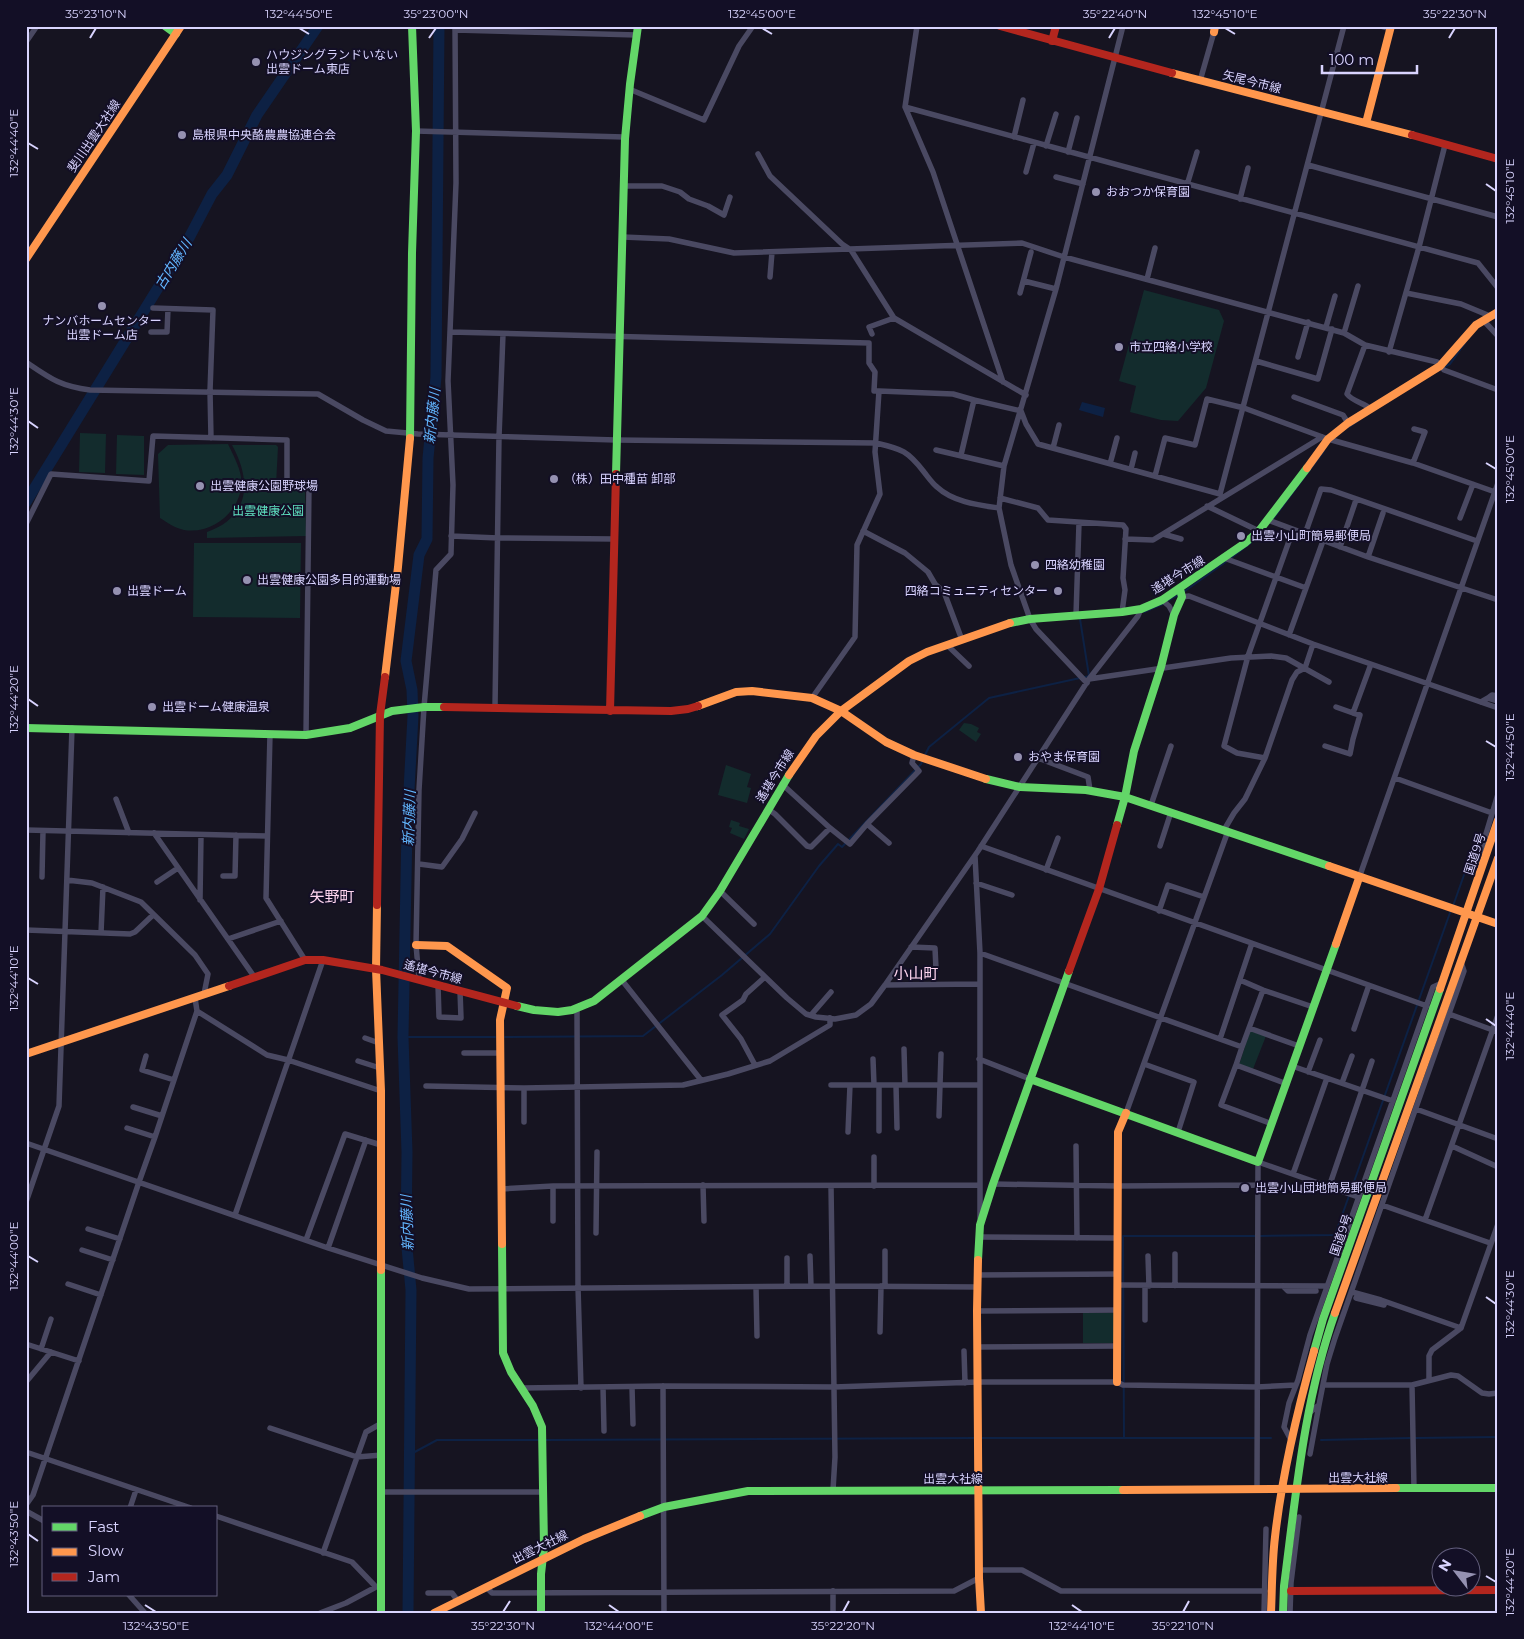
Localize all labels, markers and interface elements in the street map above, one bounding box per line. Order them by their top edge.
text: 35°23'10"N [65,6,127,21]
text: 132°44'50"E [265,6,333,21]
text: 35°23'00"N [404,6,468,21]
text: 132°45'00"E [728,6,796,21]
text: 35°22'40"N [1083,6,1147,21]
text: 132°45'10"E [1193,6,1257,21]
text: 35°22'30"N [1423,6,1487,21]
scale bar [1322,42,1416,74]
place label: ハウジングランドいない 出雲ドーム東店 [266,47,398,76]
text: 100 m [1329,50,1374,69]
marker: ハウジングランドいない 出雲ドーム東店 [250,56,262,68]
street label: 矢尾今市線 [1221,67,1283,96]
street label: 斐川出雲大社線 [64,97,123,175]
text: 132°44'40"E [6,109,21,177]
place label: 島根県中央酪農農協連合会 [192,127,336,142]
marker: 島根県中央酪農農協連合会 [176,129,188,141]
text: 132°45'10"E [1502,159,1517,223]
place label: おおつか保育園 [1106,184,1190,199]
marker: おおつか保育園 [1090,186,1102,198]
water label: 古内藤川 [151,234,197,293]
marker: ナンバホームセンター 出雲ドーム店 [96,300,108,312]
place label: ナンバホームセンター 出雲ドーム店 [42,313,162,342]
place label: 市立四絡小学校 [1129,339,1213,354]
marker: 市立四絡小学校 [1113,341,1125,353]
water label: 新内藤川 [420,385,444,445]
text: 132°44'30"E [6,387,21,455]
text: 132°45'00"E [1502,435,1517,503]
place label: （株）田中種苗 卸部 [564,471,675,486]
marker: （株）田中種苗 卸部 [548,473,560,485]
place label: 出雲健康公園野球場 [210,478,318,493]
marker: 出雲健康公園野球場 [194,480,206,492]
park label: 出雲健康公園 [232,503,304,518]
place label: 出雲小山町簡易郵便局 [1251,528,1371,543]
marker: 出雲小山町簡易郵便局 [1235,530,1247,542]
street label: 遙堪今市線 [1148,552,1207,597]
place label: 四絡幼稚園 [1045,557,1105,572]
marker: 四絡幼稚園 [1029,559,1041,571]
place label: 出雲健康公園多目的運動場 [257,572,401,587]
marker: 出雲健康公園多目的運動場 [241,574,253,586]
place label: 出雲ドーム [127,583,187,598]
place label: 四絡コミュニティセンター [905,583,1048,598]
marker: 出雲ドーム [111,585,123,597]
marker: 四絡コミュニティセンター [1052,585,1064,597]
text: 132°44'20"E [6,665,21,733]
place label: 出雲ドーム健康温泉 [162,699,270,714]
marker: 出雲ドーム健康温泉 [146,701,158,713]
text: 132°44'50"E [1502,713,1517,781]
street label: 遙堪今市線 [752,746,797,805]
place label: おやま保育園 [1028,749,1100,764]
marker: おやま保育園 [1012,751,1024,763]
water label: 新内藤川 [399,788,419,846]
street label: 国道9号 [1461,831,1488,877]
district label: 矢野町 [309,887,355,906]
text: 132°44'10"E [6,945,21,1011]
street label: 遙堪今市線 [402,957,464,987]
district label: 小山町 [893,964,939,983]
text: 132°44'40"E [1502,992,1517,1060]
place label: 出雲小山団地簡易郵便局 [1255,1180,1387,1195]
marker: 出雲小山団地簡易郵便局 [1239,1182,1251,1194]
water label: 新内藤川 [397,1193,417,1251]
street label: 国道9号 [1326,1212,1355,1258]
text: 132°44'00"E [6,1222,21,1290]
text: 132°44'30"E [1502,1270,1517,1338]
street label: 出雲大社線 [1328,1470,1388,1485]
street label: 出雲大社線 [923,1471,983,1486]
text: 132°43'50"E [6,1501,21,1567]
legend [42,1506,218,1596]
text: Fast [88,1517,119,1536]
street label: 出雲大社線 [510,1527,570,1566]
text: Slow [88,1541,124,1560]
north arrow [1432,1546,1482,1596]
text: 132°44'20"E [1502,1548,1517,1616]
text: N [1434,1556,1455,1575]
text: Jam [87,1567,120,1586]
text: 132°43'50"E [123,1618,189,1633]
text: 35°22'30"N [471,1618,535,1633]
text: 132°44'00"E [585,1618,653,1633]
text: 35°22'20"N [811,1618,875,1633]
text: 132°44'10"E [1049,1618,1115,1633]
text: 35°22'10"N [1152,1618,1214,1633]

